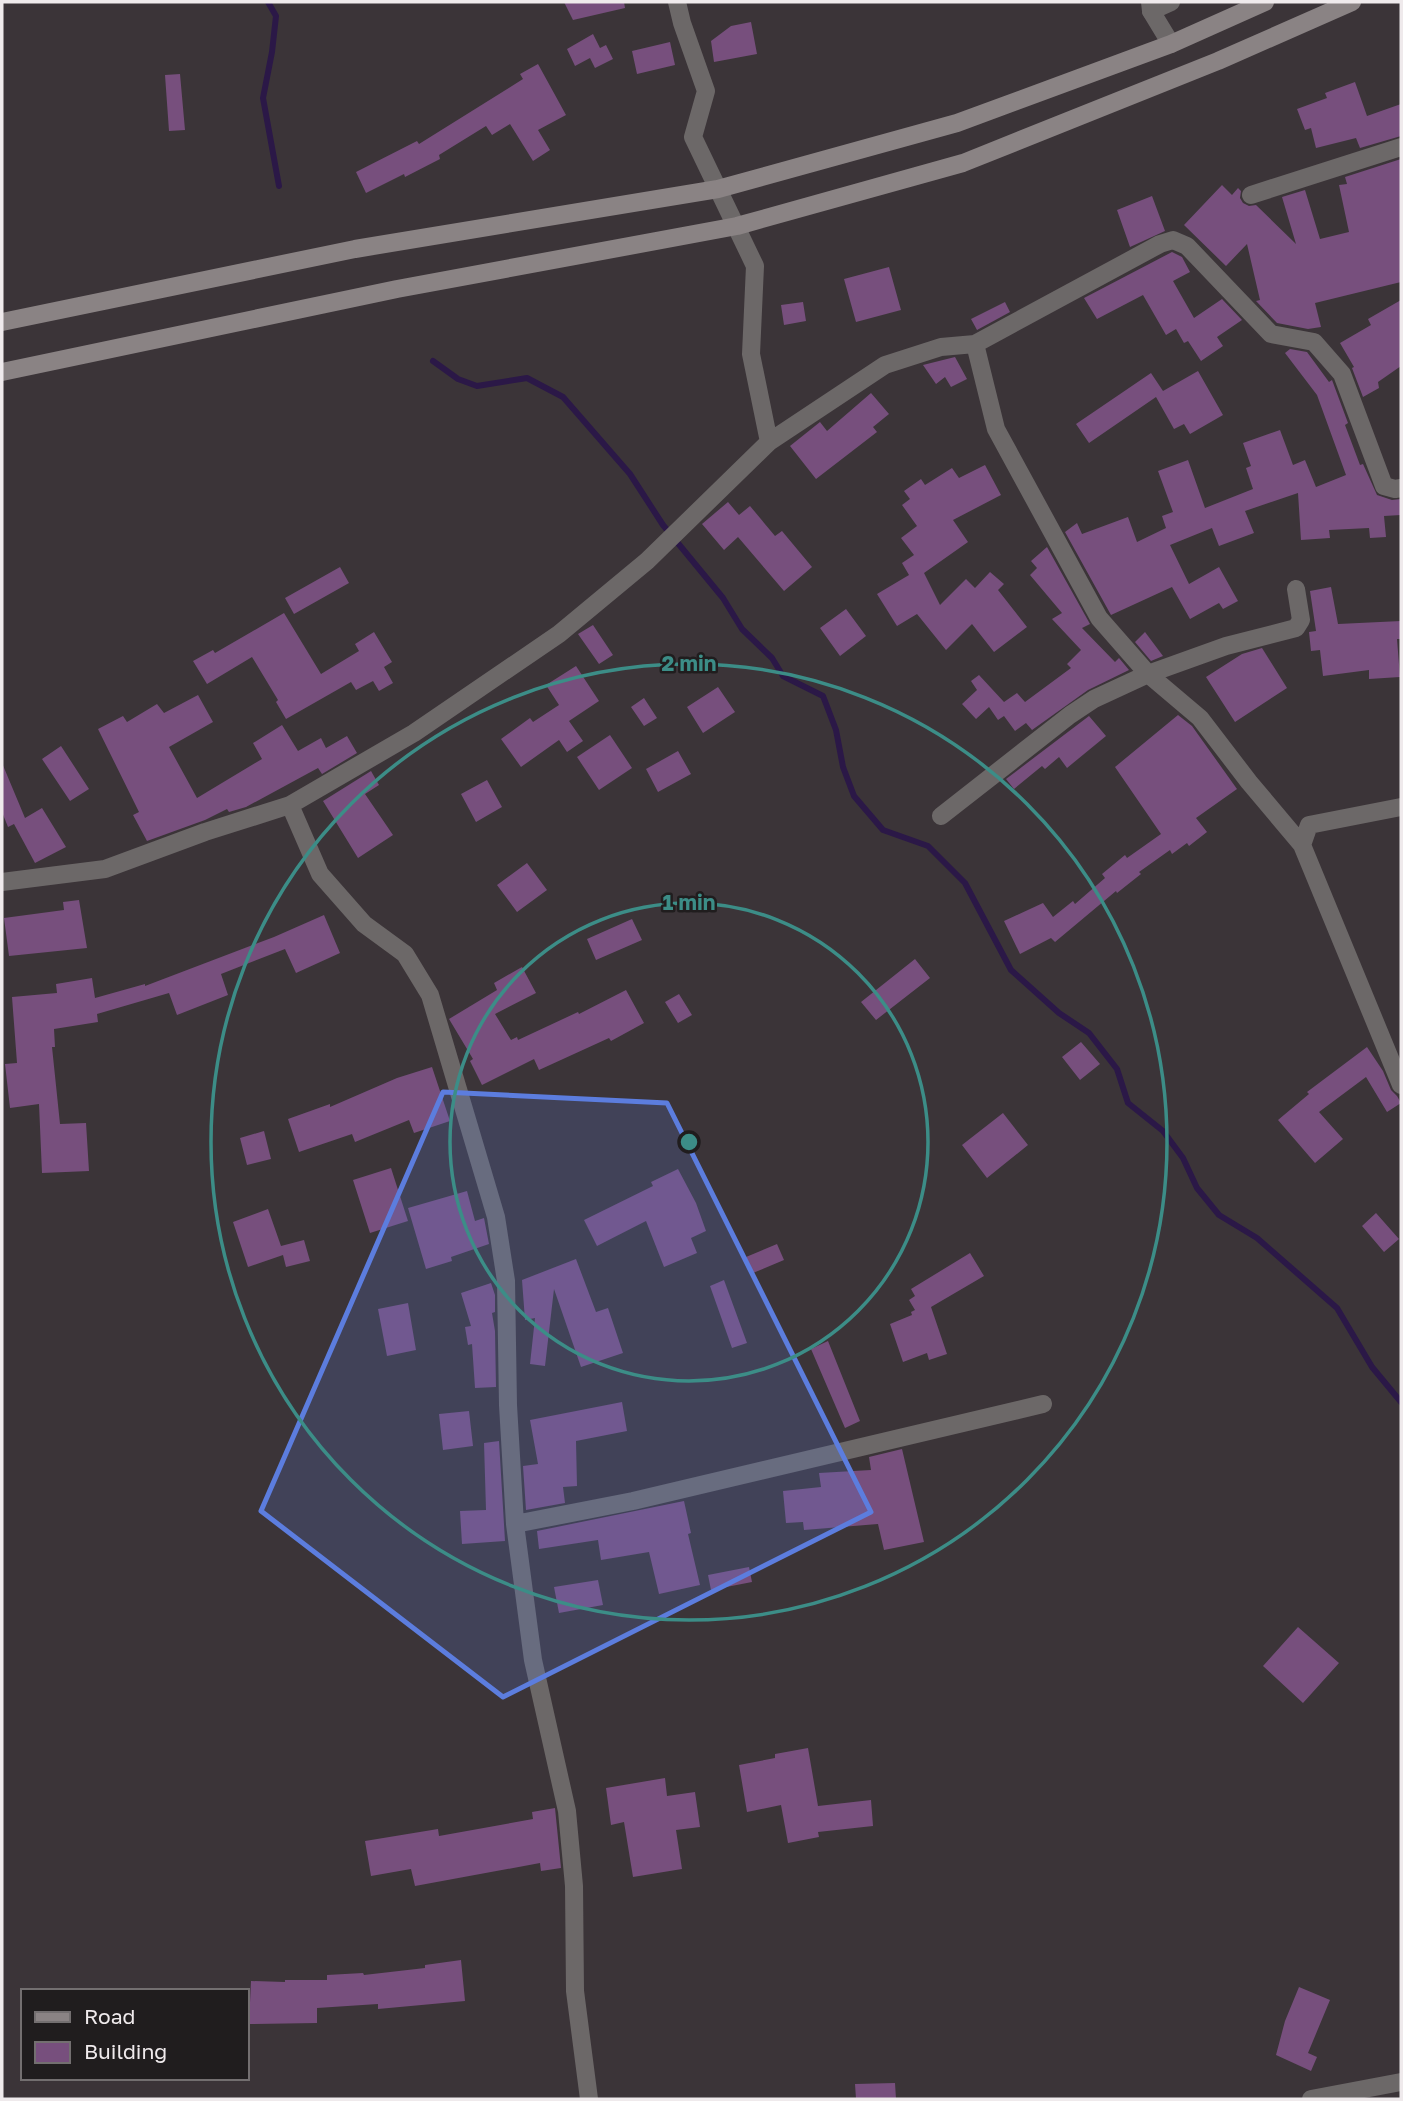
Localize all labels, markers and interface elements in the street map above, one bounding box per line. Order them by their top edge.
text: 2 min [662,650,716,676]
text: 1 min [663,889,715,915]
centre of rings [677,1130,701,1154]
legend [21,1989,248,2080]
text: Road [84,2003,135,2029]
text: Building [84,2038,167,2064]

